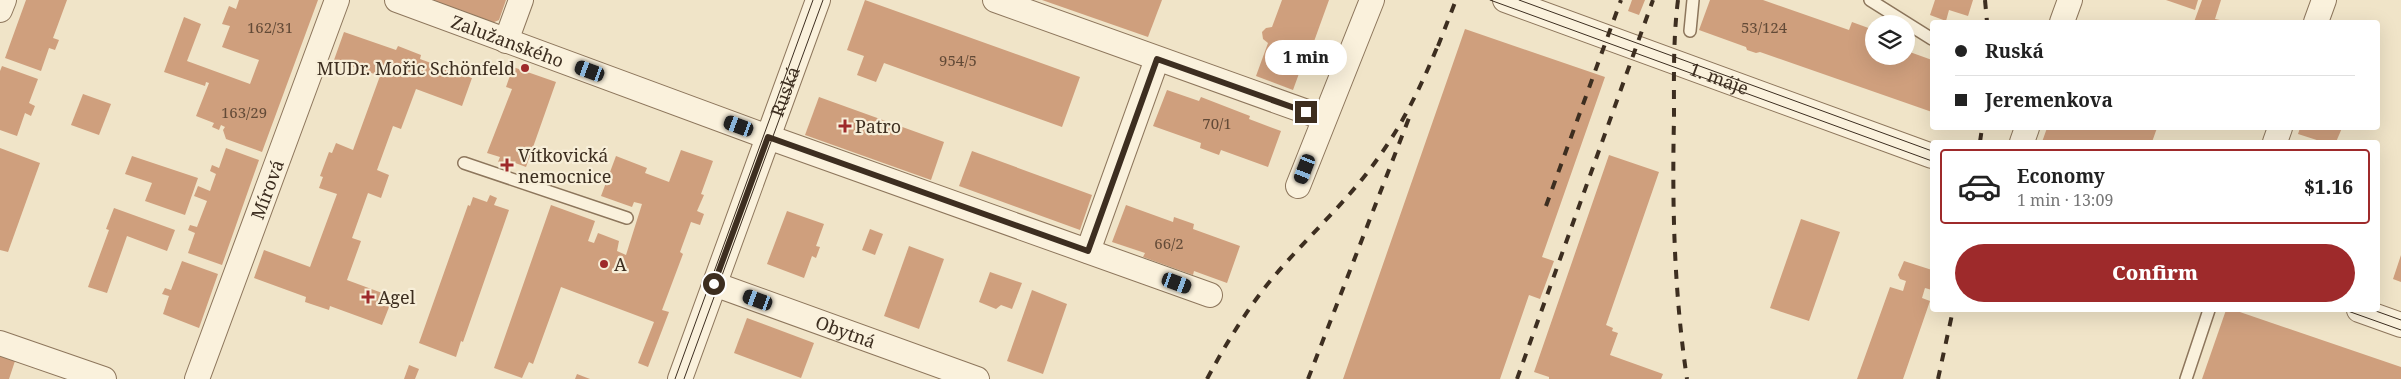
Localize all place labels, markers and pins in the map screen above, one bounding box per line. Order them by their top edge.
place label: MUDr. Mořic Schönfeld [317,56,515,80]
marker: MUDr. Mořic Schönfeld [519,62,531,74]
place label: Patro [855,114,901,138]
marker: Patro [839,120,851,132]
place label: Vítkovická nemocnice [518,143,611,188]
marker: Vítkovická nemocnice [500,158,514,172]
place label: A [614,252,627,276]
marker: A [598,258,610,270]
place label: Agel [378,285,416,309]
marker: Agel [362,291,374,303]

